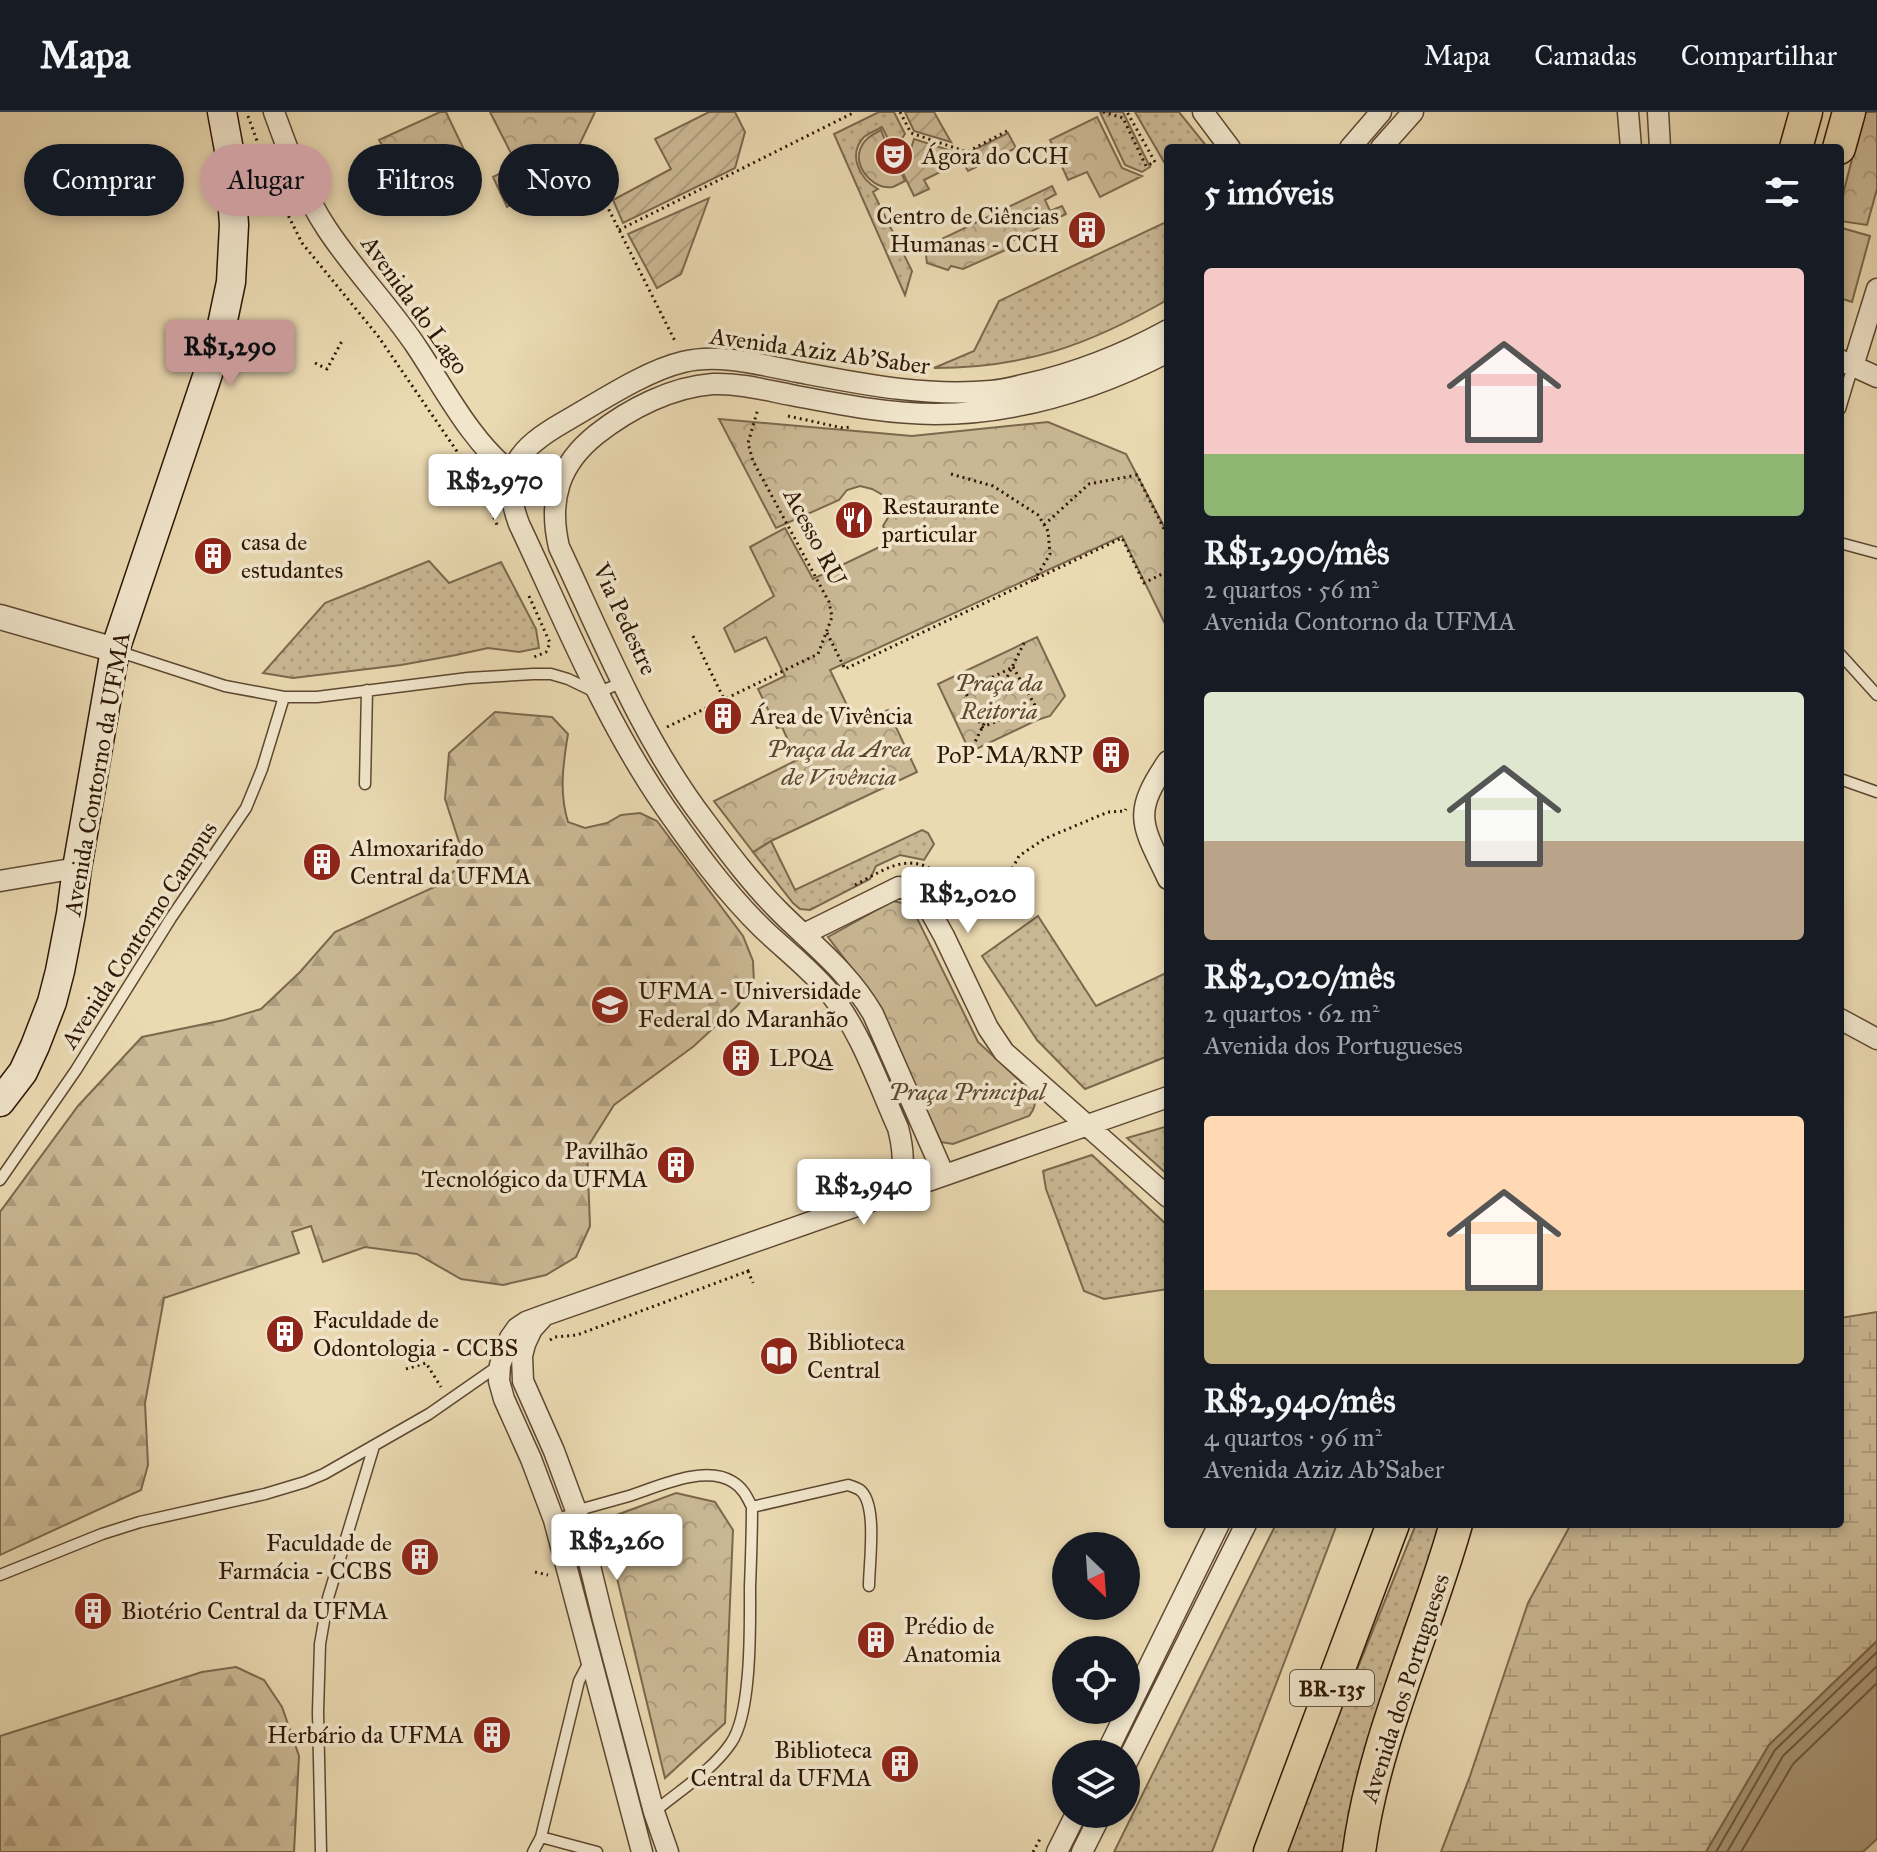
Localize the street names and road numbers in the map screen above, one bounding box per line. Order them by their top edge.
street label: Avenida do Lago [354,229,475,380]
street label: Avenida Aziz Ab'Saber [707,321,932,381]
street label: Acesso RU [776,482,853,591]
street label: Via Pedestre [586,557,664,680]
street label: Avenida Contorno da UFMA [57,630,137,919]
street label: Avenida Contorno Campus [54,816,224,1055]
street label: Avenida dos Portugueses [1354,1570,1456,1807]
road number: BR-135 [1290,1670,1374,1706]

